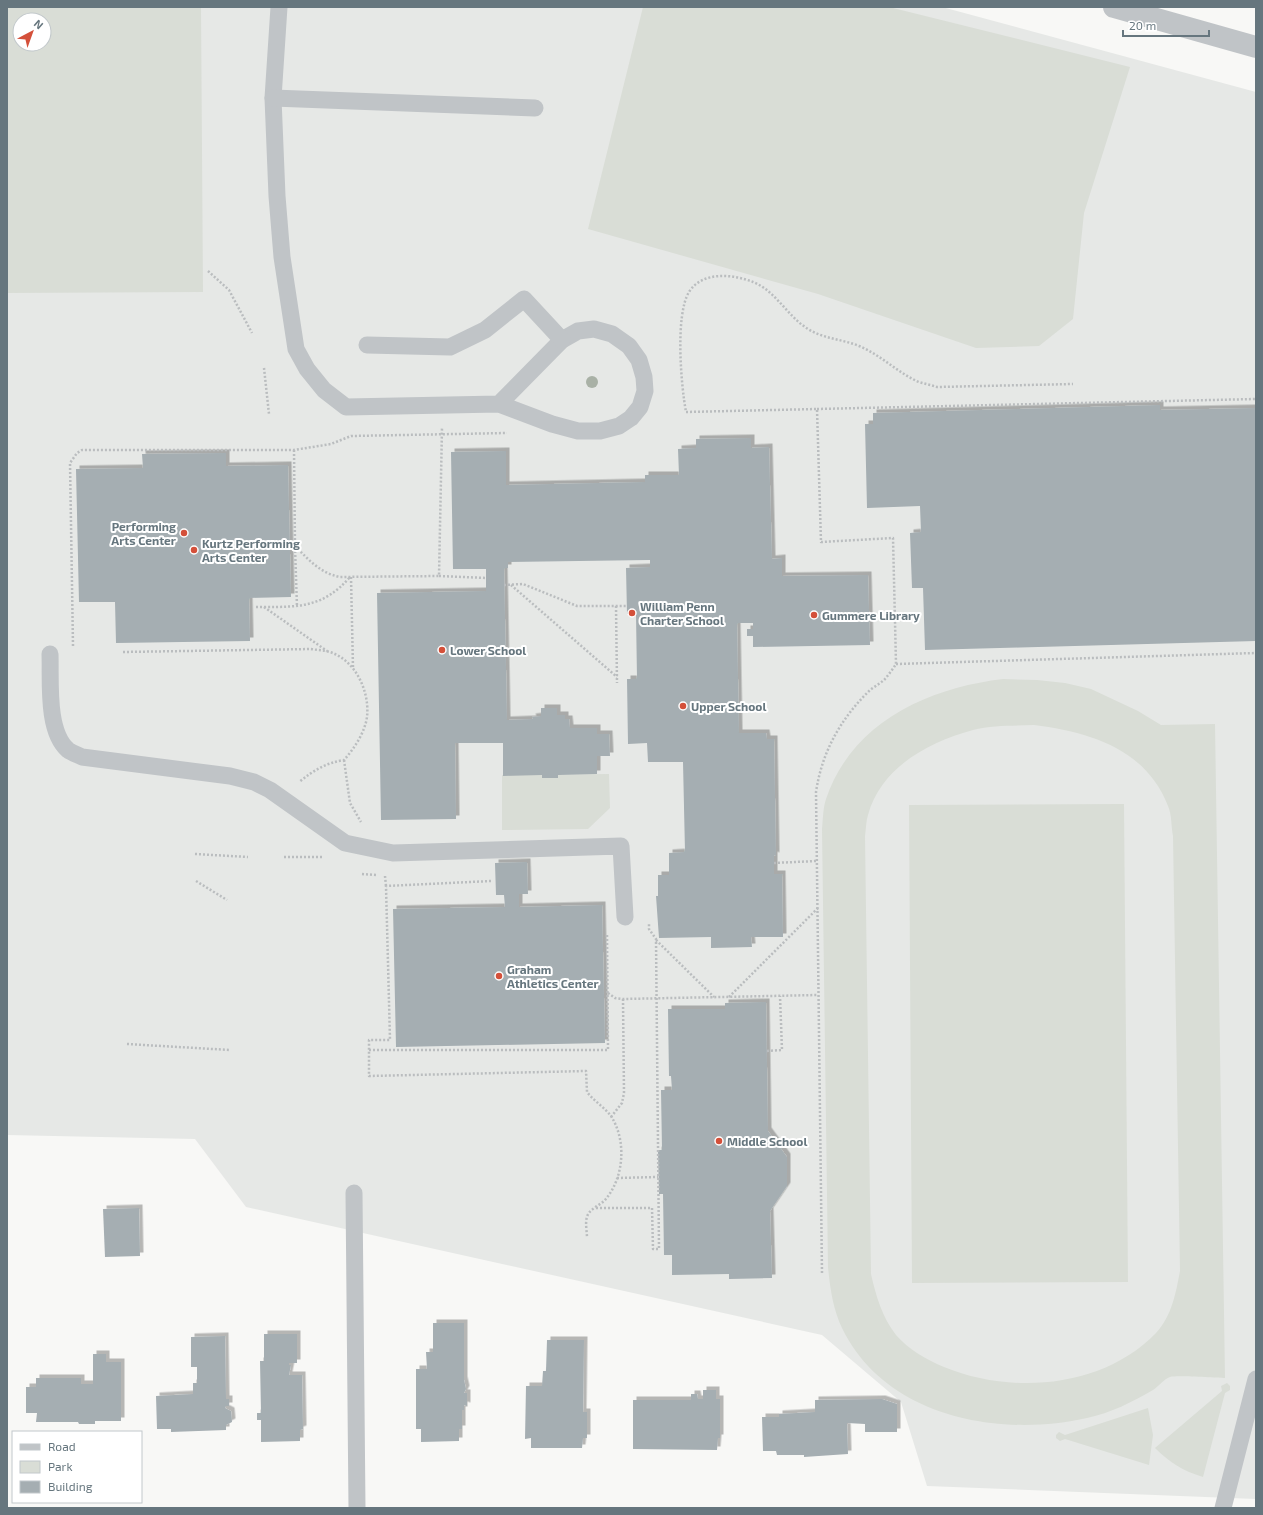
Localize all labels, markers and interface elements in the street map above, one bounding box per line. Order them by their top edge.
north arrow [12,12,52,52]
scale bar [1123,12,1209,38]
text: N [32,17,46,32]
text: 20 m [1129,18,1156,32]
place label: Performing Arts Center [111,519,176,547]
marker: Performing Arts Center [179,528,189,538]
place label: Kurtz Performing Arts Center [202,536,300,564]
marker: Kurtz Performing Arts Center [189,545,199,555]
place label: William Penn Charter School [640,599,724,627]
marker: William Penn Charter School [627,608,637,618]
place label: Gummere Library [822,608,920,623]
marker: Gummere Library [809,610,819,620]
place label: Lower School [450,643,526,657]
marker: Lower School [437,645,447,655]
place label: Upper School [691,699,766,713]
marker: Upper School [678,701,688,711]
place label: Graham Athletics Center [507,962,599,990]
marker: Graham Athletics Center [494,971,504,981]
place label: Middle School [727,1134,807,1148]
marker: Middle School [714,1136,724,1146]
legend [12,1431,142,1503]
text: Road [48,1439,76,1453]
text: Park [48,1459,73,1473]
text: Building [48,1479,93,1493]

